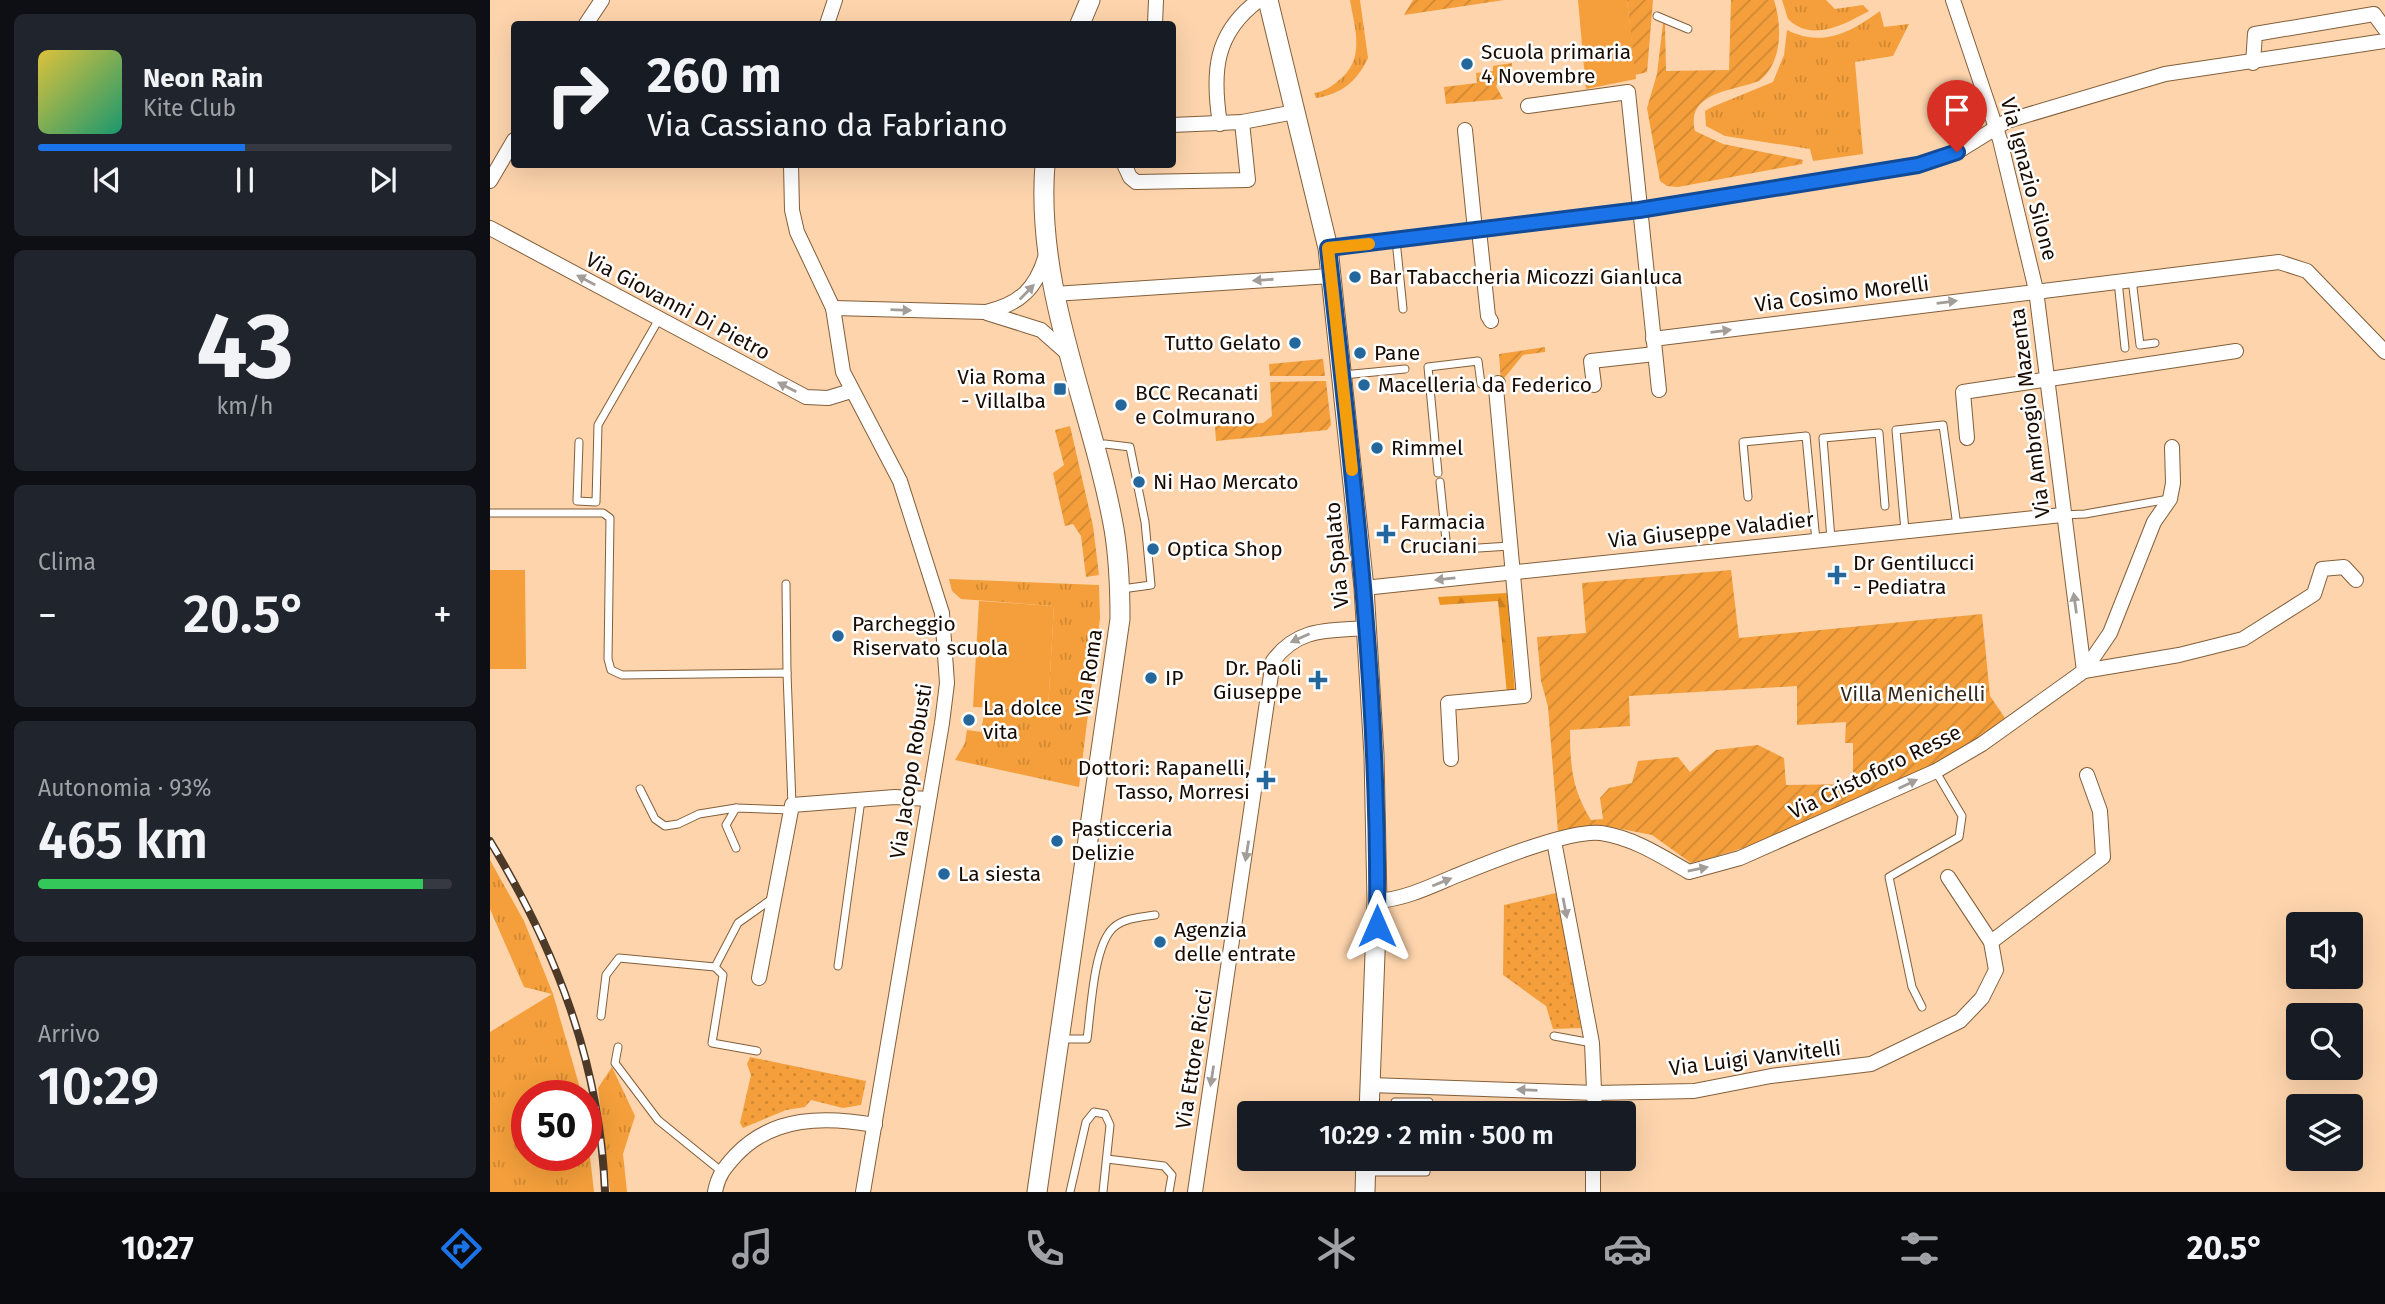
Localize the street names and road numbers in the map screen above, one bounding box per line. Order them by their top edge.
street label: Via Ignazio Silone [1995,95,2063,263]
street label: Via Giovanni Di Pietro [581,246,775,366]
street label: Via Cosimo Morelli [1753,270,1931,318]
street label: Via Ambrogio Mazenta [2004,307,2056,519]
street label: Via Spalato [1319,501,1355,609]
street label: Via Giuseppe Valadier [1607,506,1815,554]
street label: Via Roma [1070,627,1108,719]
street label: Via Jacopo Robusti [884,681,938,861]
street label: Via Cristoforo Resse [1785,719,1965,825]
street label: Via Ettore Ricci [1170,987,1218,1131]
street label: Via Luigi Vanvitelli [1668,1035,1842,1081]

